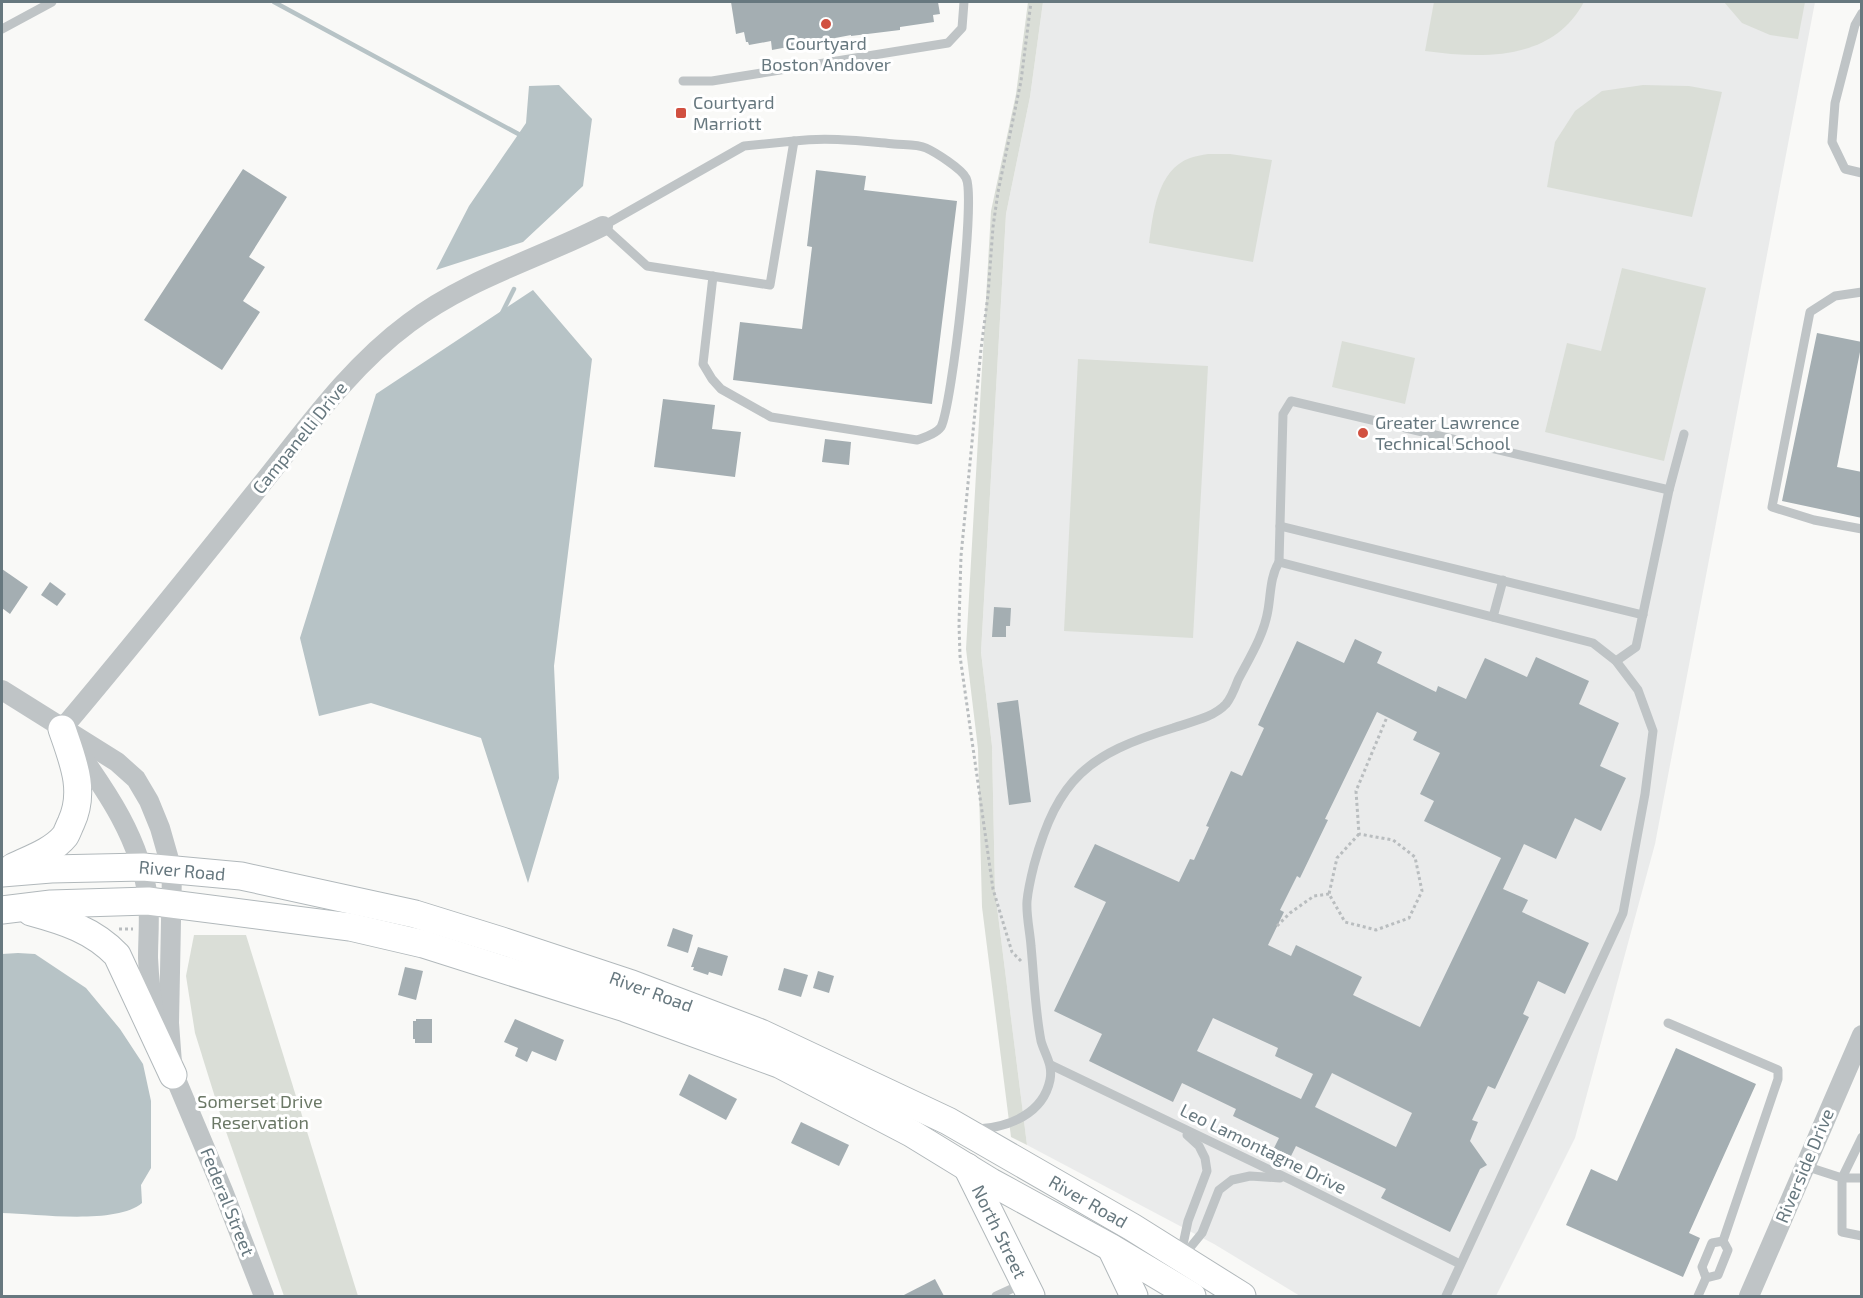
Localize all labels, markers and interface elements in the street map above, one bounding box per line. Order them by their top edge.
marker: Courtyard Boston Andover [819,17,833,31]
place label: Courtyard Boston Andover [761,32,891,75]
place label: Courtyard Marriott [693,91,775,134]
marker: Courtyard Marriott [674,106,688,120]
street label: Campanelli Drive [247,377,351,498]
place label: Greater Lawrence Technical School [1375,411,1520,454]
marker: Greater Lawrence Technical School [1356,426,1370,440]
street label: River Road [138,855,226,885]
street label: River Road [607,966,696,1016]
park label: Somerset Drive Reservation [197,1090,323,1133]
street label: Leo Lamontagne Drive [1177,1098,1350,1198]
street label: Riverside Drive [1770,1105,1838,1226]
street label: Federal Street [196,1144,260,1259]
street label: River Road [1045,1170,1132,1232]
street label: North Street [968,1181,1032,1282]

